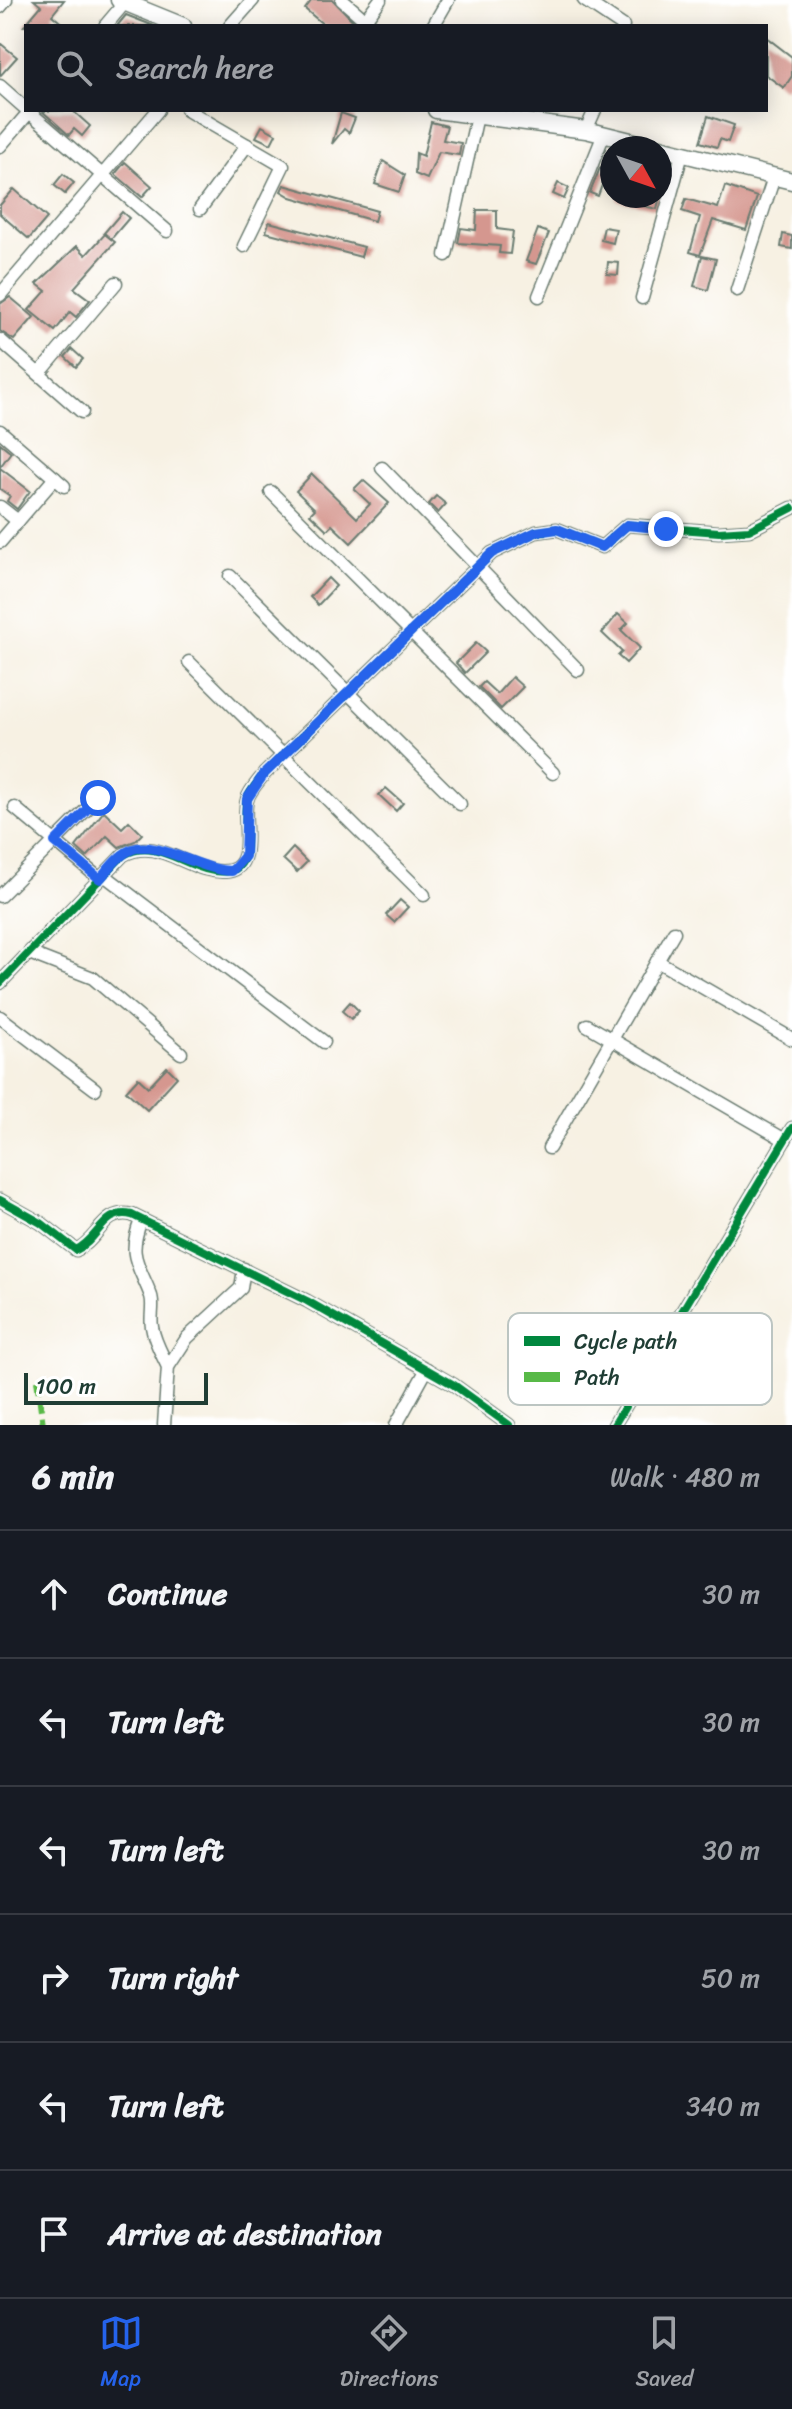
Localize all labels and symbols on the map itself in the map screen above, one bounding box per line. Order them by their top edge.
north arrow [600,136,672,208]
route end [648,511,684,547]
route start [80,780,116,816]
legend [508,1313,772,1405]
text: Cycle path [574,1322,677,1361]
text: Path [574,1358,620,1397]
scale bar [24,1369,208,1405]

